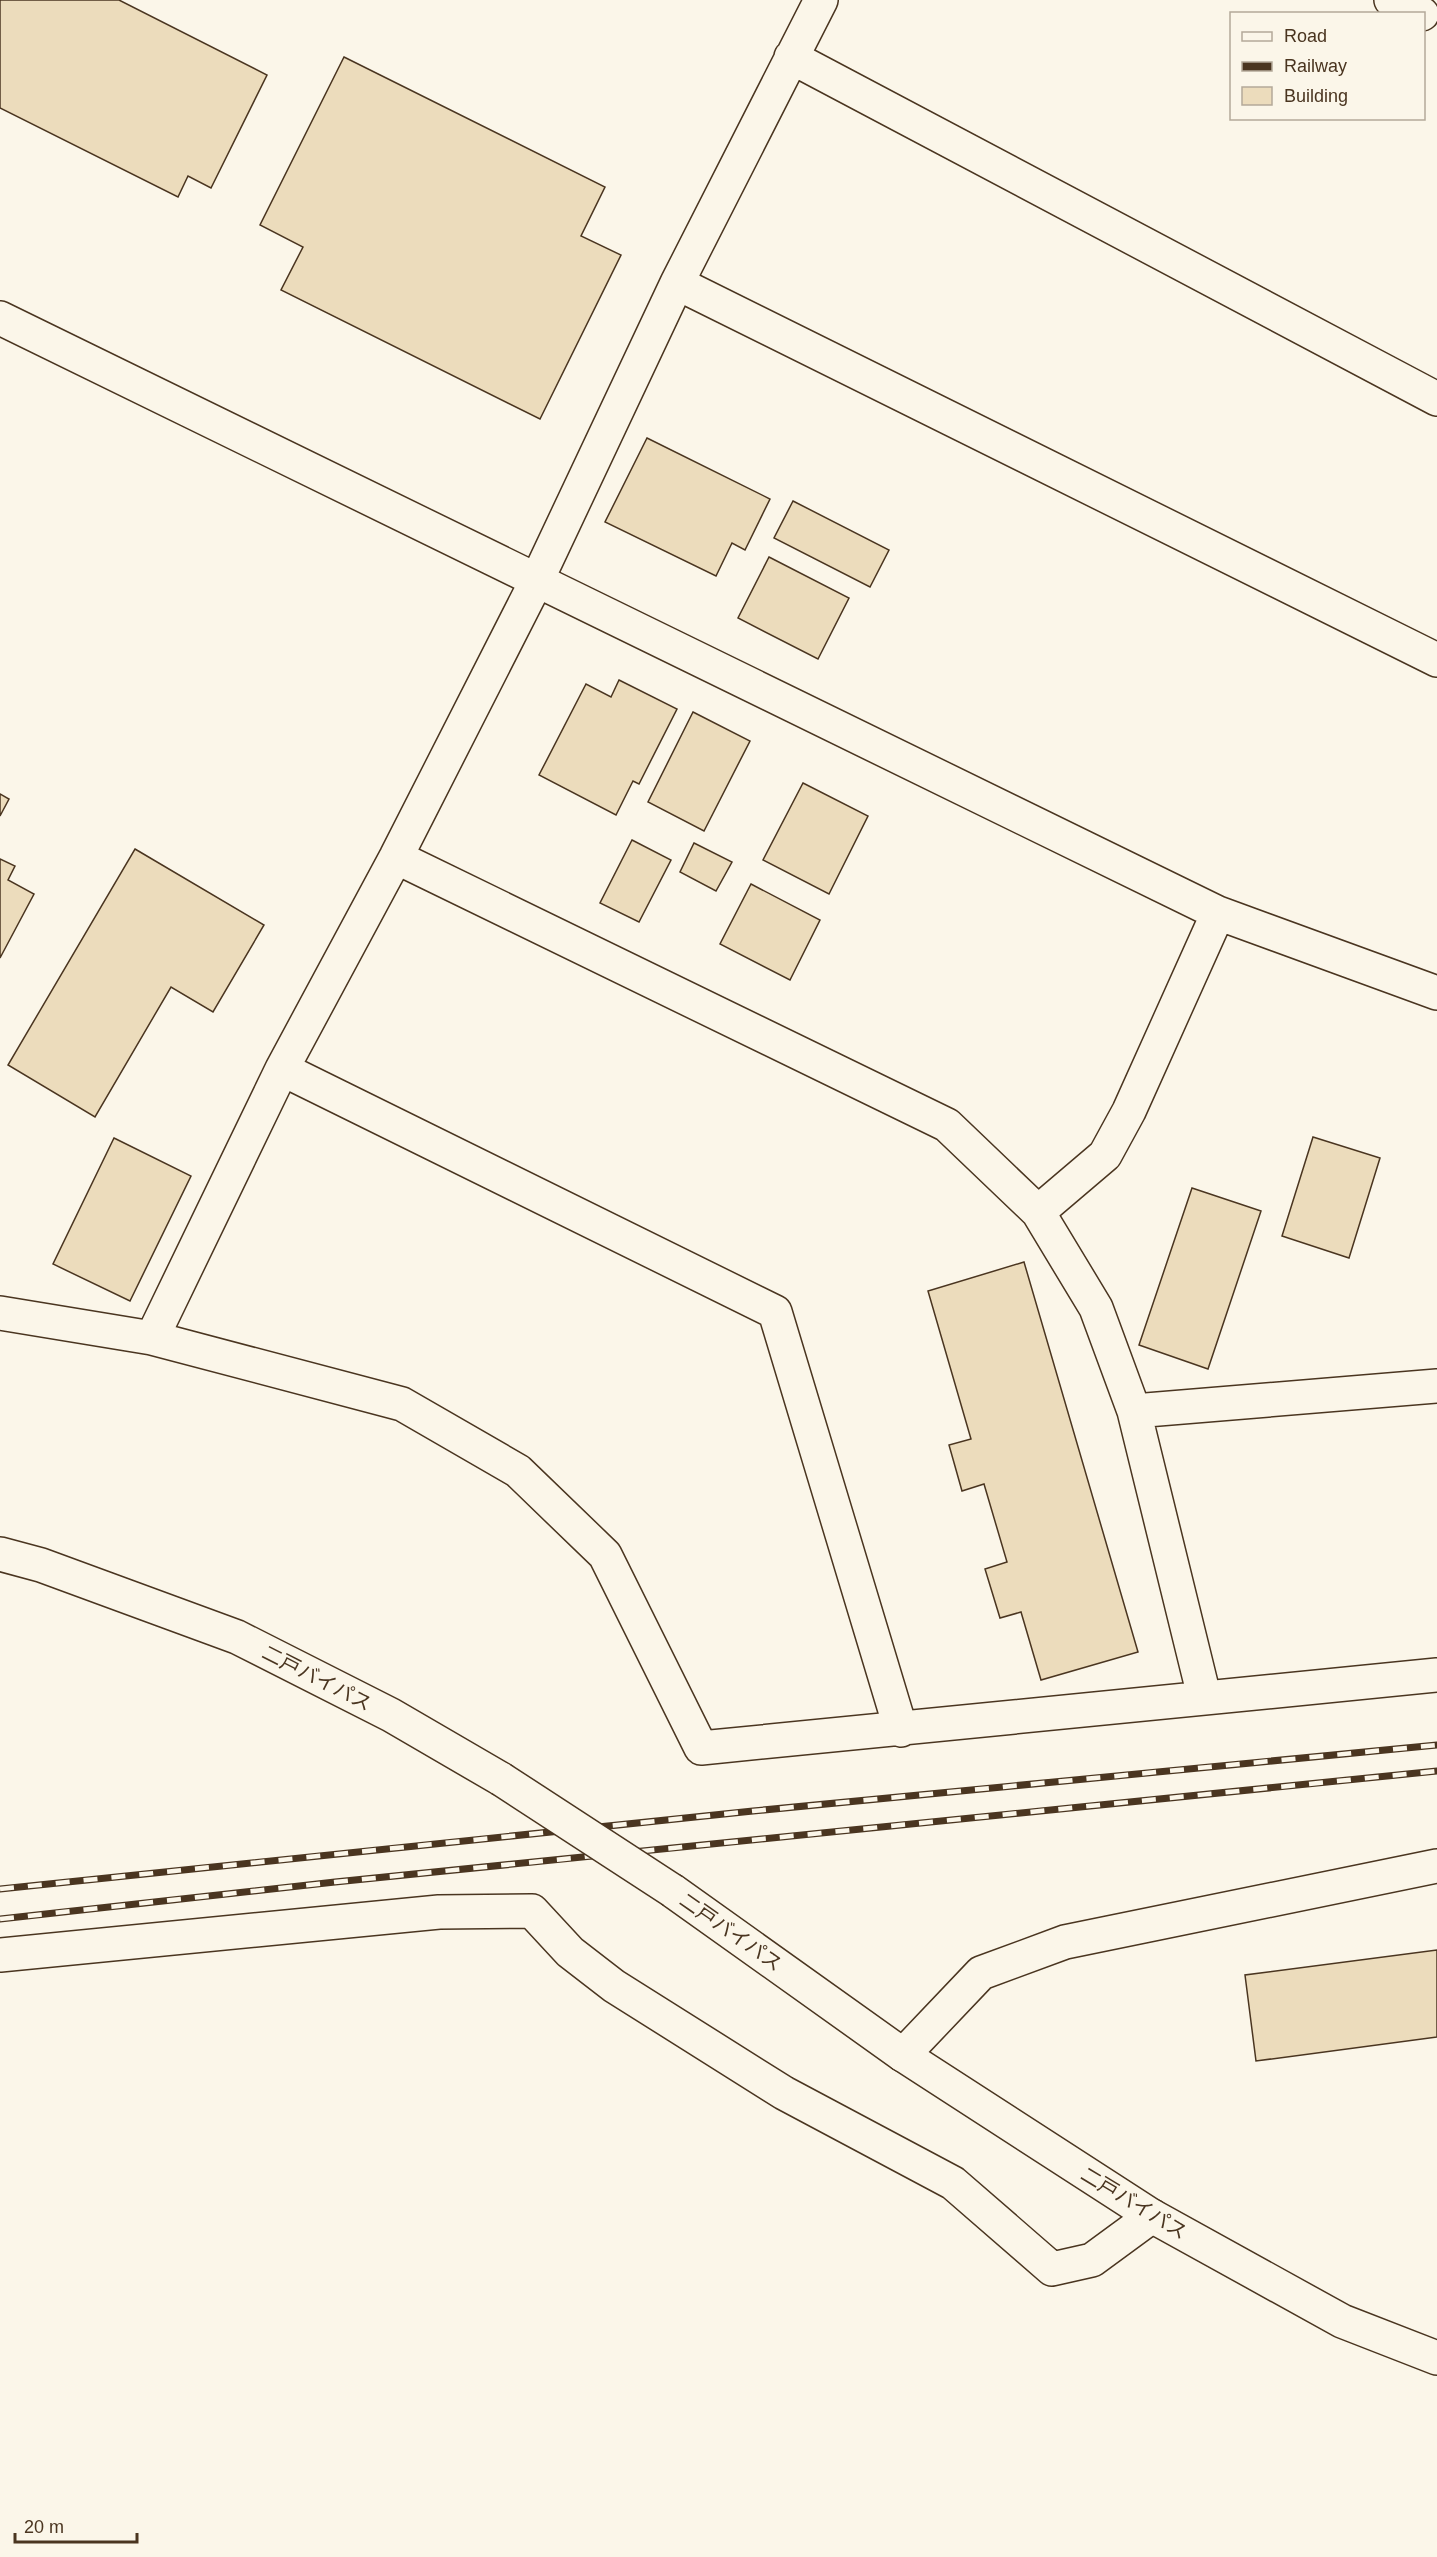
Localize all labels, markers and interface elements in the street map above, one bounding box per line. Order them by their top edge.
legend [1230,12,1425,120]
text: Road [1284,26,1327,46]
text: Railway [1284,56,1347,76]
text: Building [1284,86,1348,106]
street label: 二戸バイパス [259,1641,375,1715]
street label: 二戸バイパス [676,1889,786,1975]
street label: 二戸バイパス [1077,2163,1191,2243]
scale bar [15,2506,136,2544]
text: 20 m [24,2517,64,2537]

